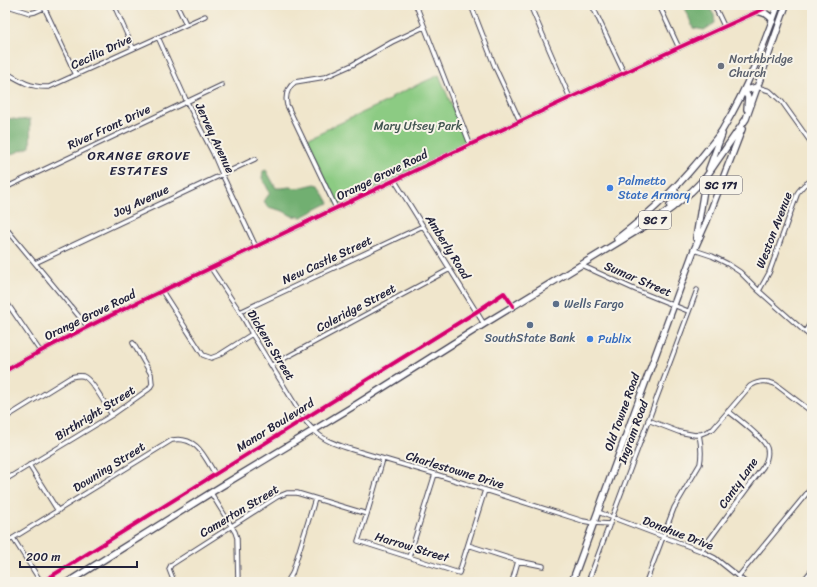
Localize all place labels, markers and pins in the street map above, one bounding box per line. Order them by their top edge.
place label: Northbridge Church [729,48,793,84]
marker: Northbridge Church [716,61,726,71]
place label: Palmetto State Armory [618,170,691,206]
marker: Palmetto State Armory [605,183,615,193]
place label: Wells Fargo [564,293,624,315]
marker: Wells Fargo [551,299,561,309]
marker: SouthState Bank [525,320,535,330]
place label: SouthState Bank [484,327,576,349]
place label: Publix [598,328,632,350]
marker: Publix [585,334,595,344]

